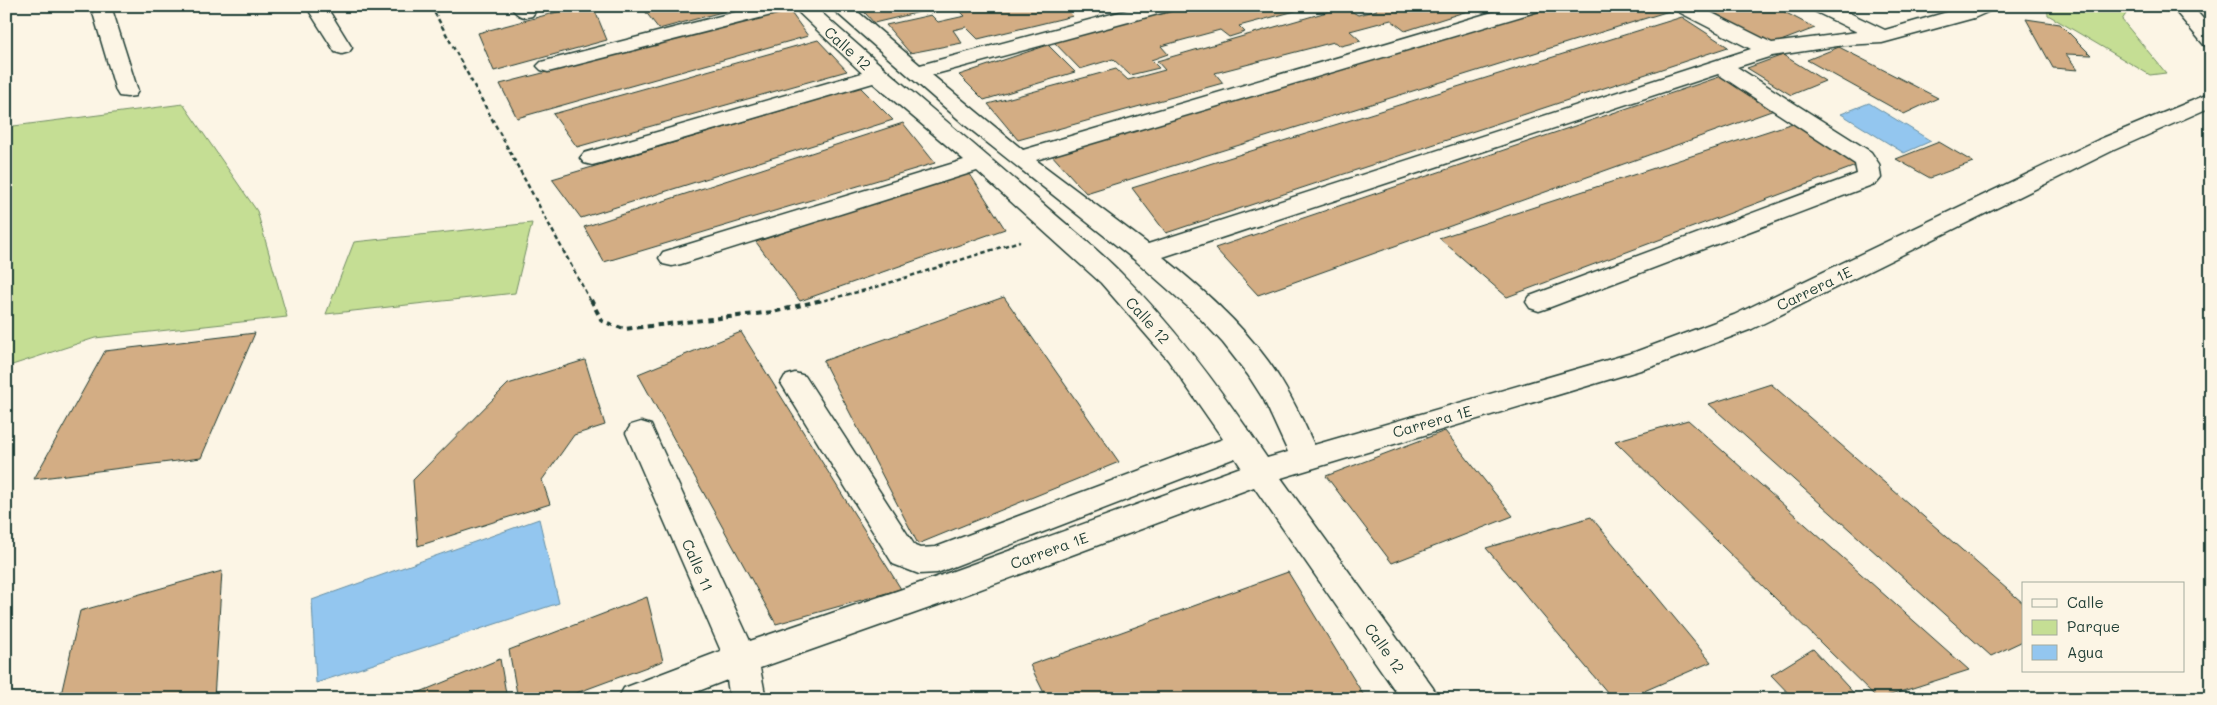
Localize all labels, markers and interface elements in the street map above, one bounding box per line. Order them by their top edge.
street label: Calle 12 [820,22,876,74]
street label: Carrera 1E [1773,261,1855,315]
street label: Calle 12 [1122,292,1174,348]
street label: Carrera 1E [1390,400,1474,442]
street label: Carrera 1E [1007,527,1091,573]
street label: Calle 11 [678,536,718,594]
legend [2022,582,2184,672]
text: Calle [2067,592,2104,612]
text: Parque [2067,616,2120,636]
street label: Calle 12 [1361,619,1409,677]
text: Agua [2067,642,2104,662]

